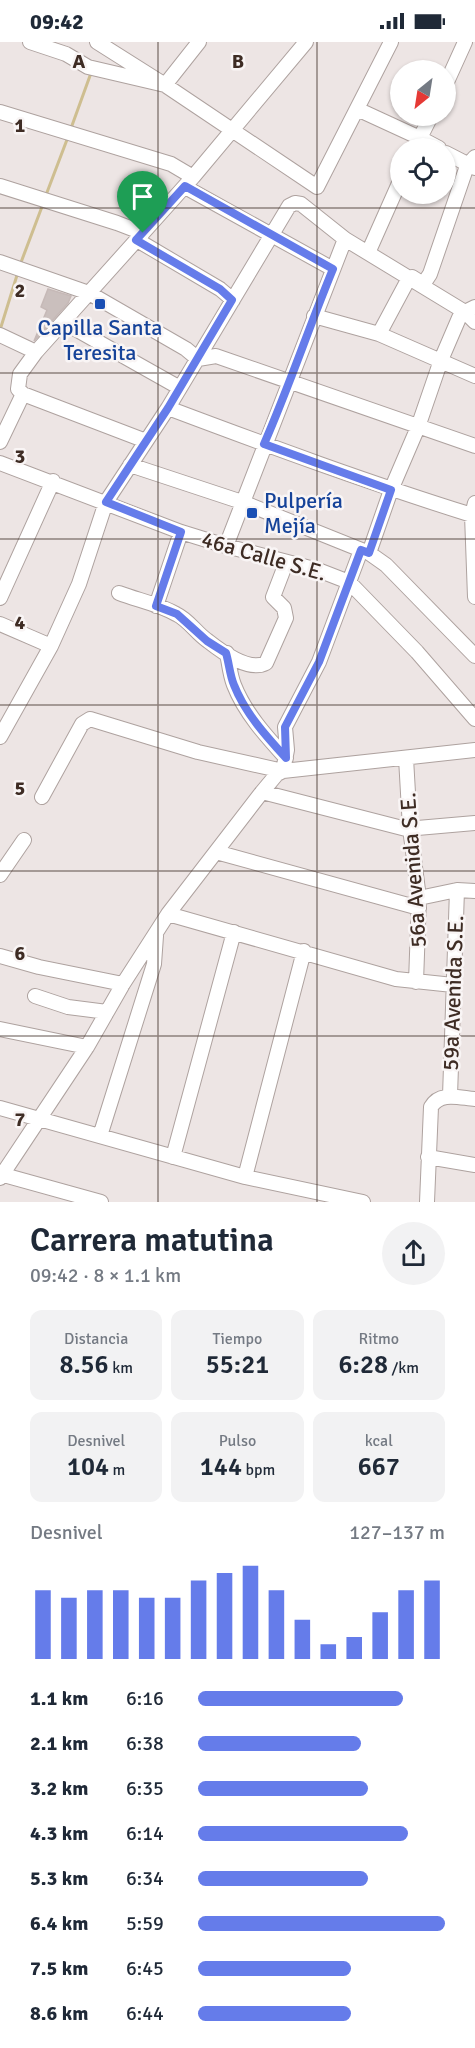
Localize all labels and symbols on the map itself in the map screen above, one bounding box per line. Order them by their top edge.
text: A [73,49,86,74]
text: B [232,49,244,74]
north arrow [390,60,456,126]
text: 1 [15,113,26,138]
pin [117,171,168,233]
text: 2 [15,278,25,303]
marker: Capilla Santa Teresita [93,297,107,311]
place label: Capilla Santa Teresita [38,314,162,366]
text: 3 [15,444,25,469]
place label: Pulpería Mejía [264,487,343,539]
marker: Pulpería Mejía [245,506,259,520]
street label: 46a Calle S.E. [198,525,330,587]
text: 4 [15,610,26,635]
text: 5 [15,776,25,801]
street label: 56a Avenida S.E. [394,792,432,948]
street label: 59a Avenida S.E. [437,915,469,1071]
text: 6 [15,941,26,966]
text: 7 [15,1107,26,1132]

